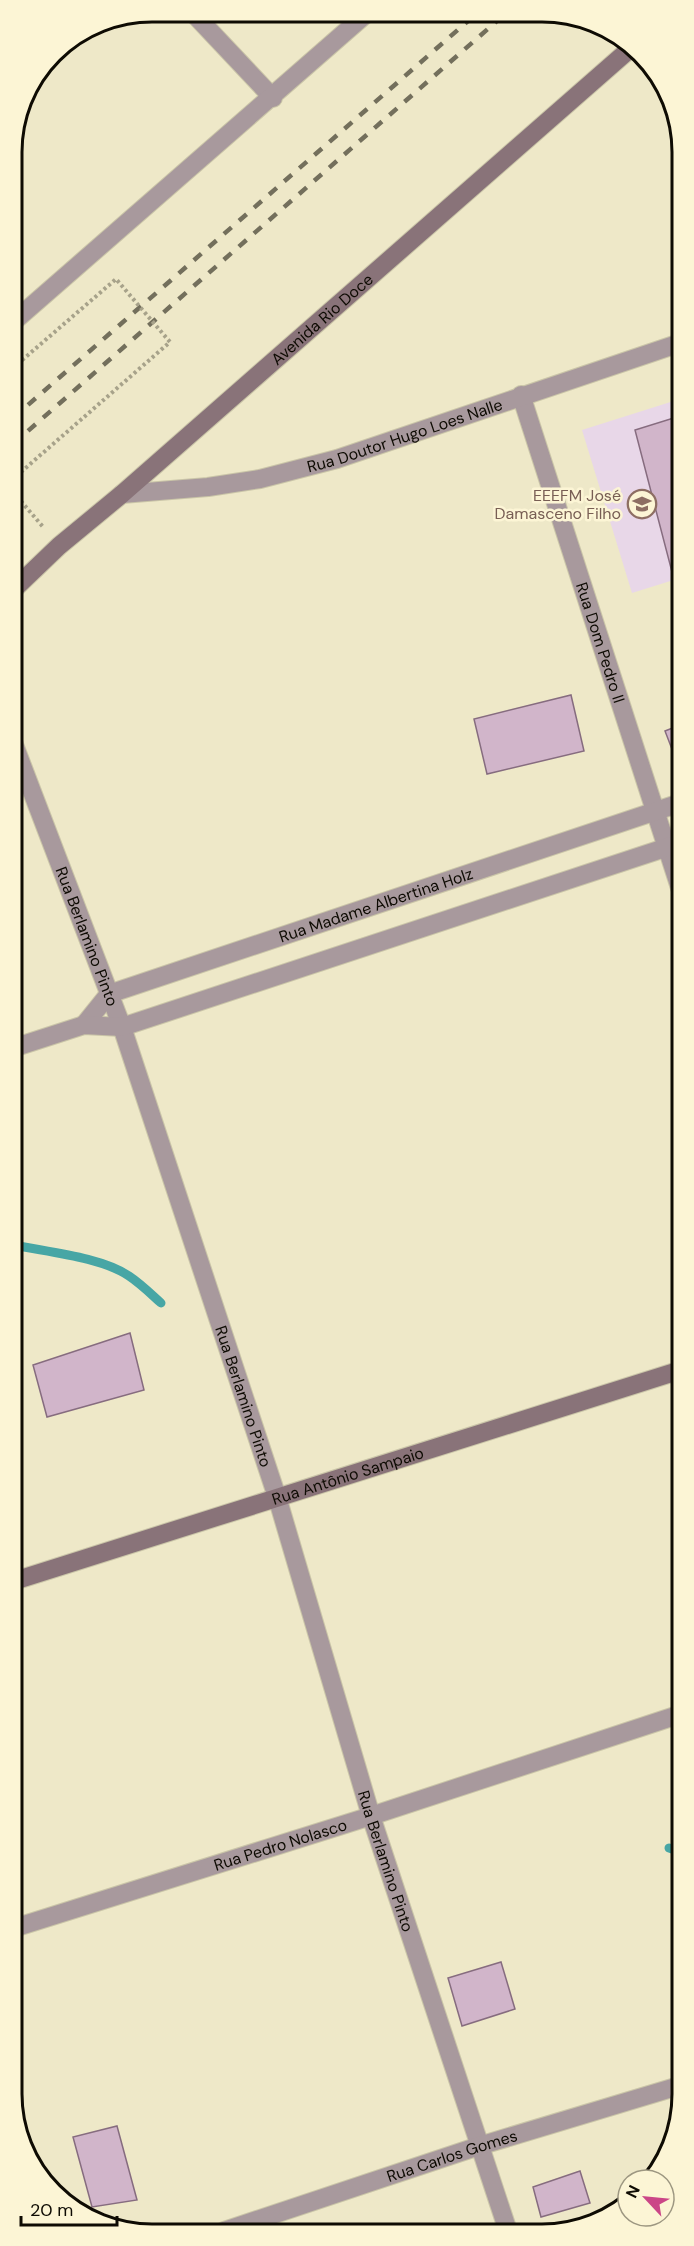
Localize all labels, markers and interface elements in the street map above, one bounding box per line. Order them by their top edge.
street label: Avenida Rio Doce [266,269,377,369]
street label: Rua Doutor Hugo Loes Nalle [305,393,505,477]
place label: EEEFM José Damasceno Filho [494,485,621,524]
school or university icon: EEEFM José Damasceno Filho [626,488,658,520]
street label: Rua Dom Pedro II [572,579,630,705]
street label: Rua Madame Albertina Holz [276,863,475,947]
street label: Rua Berlamino Pinto [51,864,123,1009]
street label: Rua Berlamino Pinto [211,1323,277,1470]
street label: Rua Antônio Sampaio [269,1442,426,1509]
street label: Rua Berlamino Pinto [353,1788,419,1934]
street label: Rua Pedro Nolasco [211,1814,349,1875]
street label: Rua Carlos Gomes [384,2125,520,2187]
north arrow [616,2168,676,2228]
text: N [621,2182,645,2201]
scale bar [21,2189,117,2227]
text: 20 m [30,2198,73,2222]

